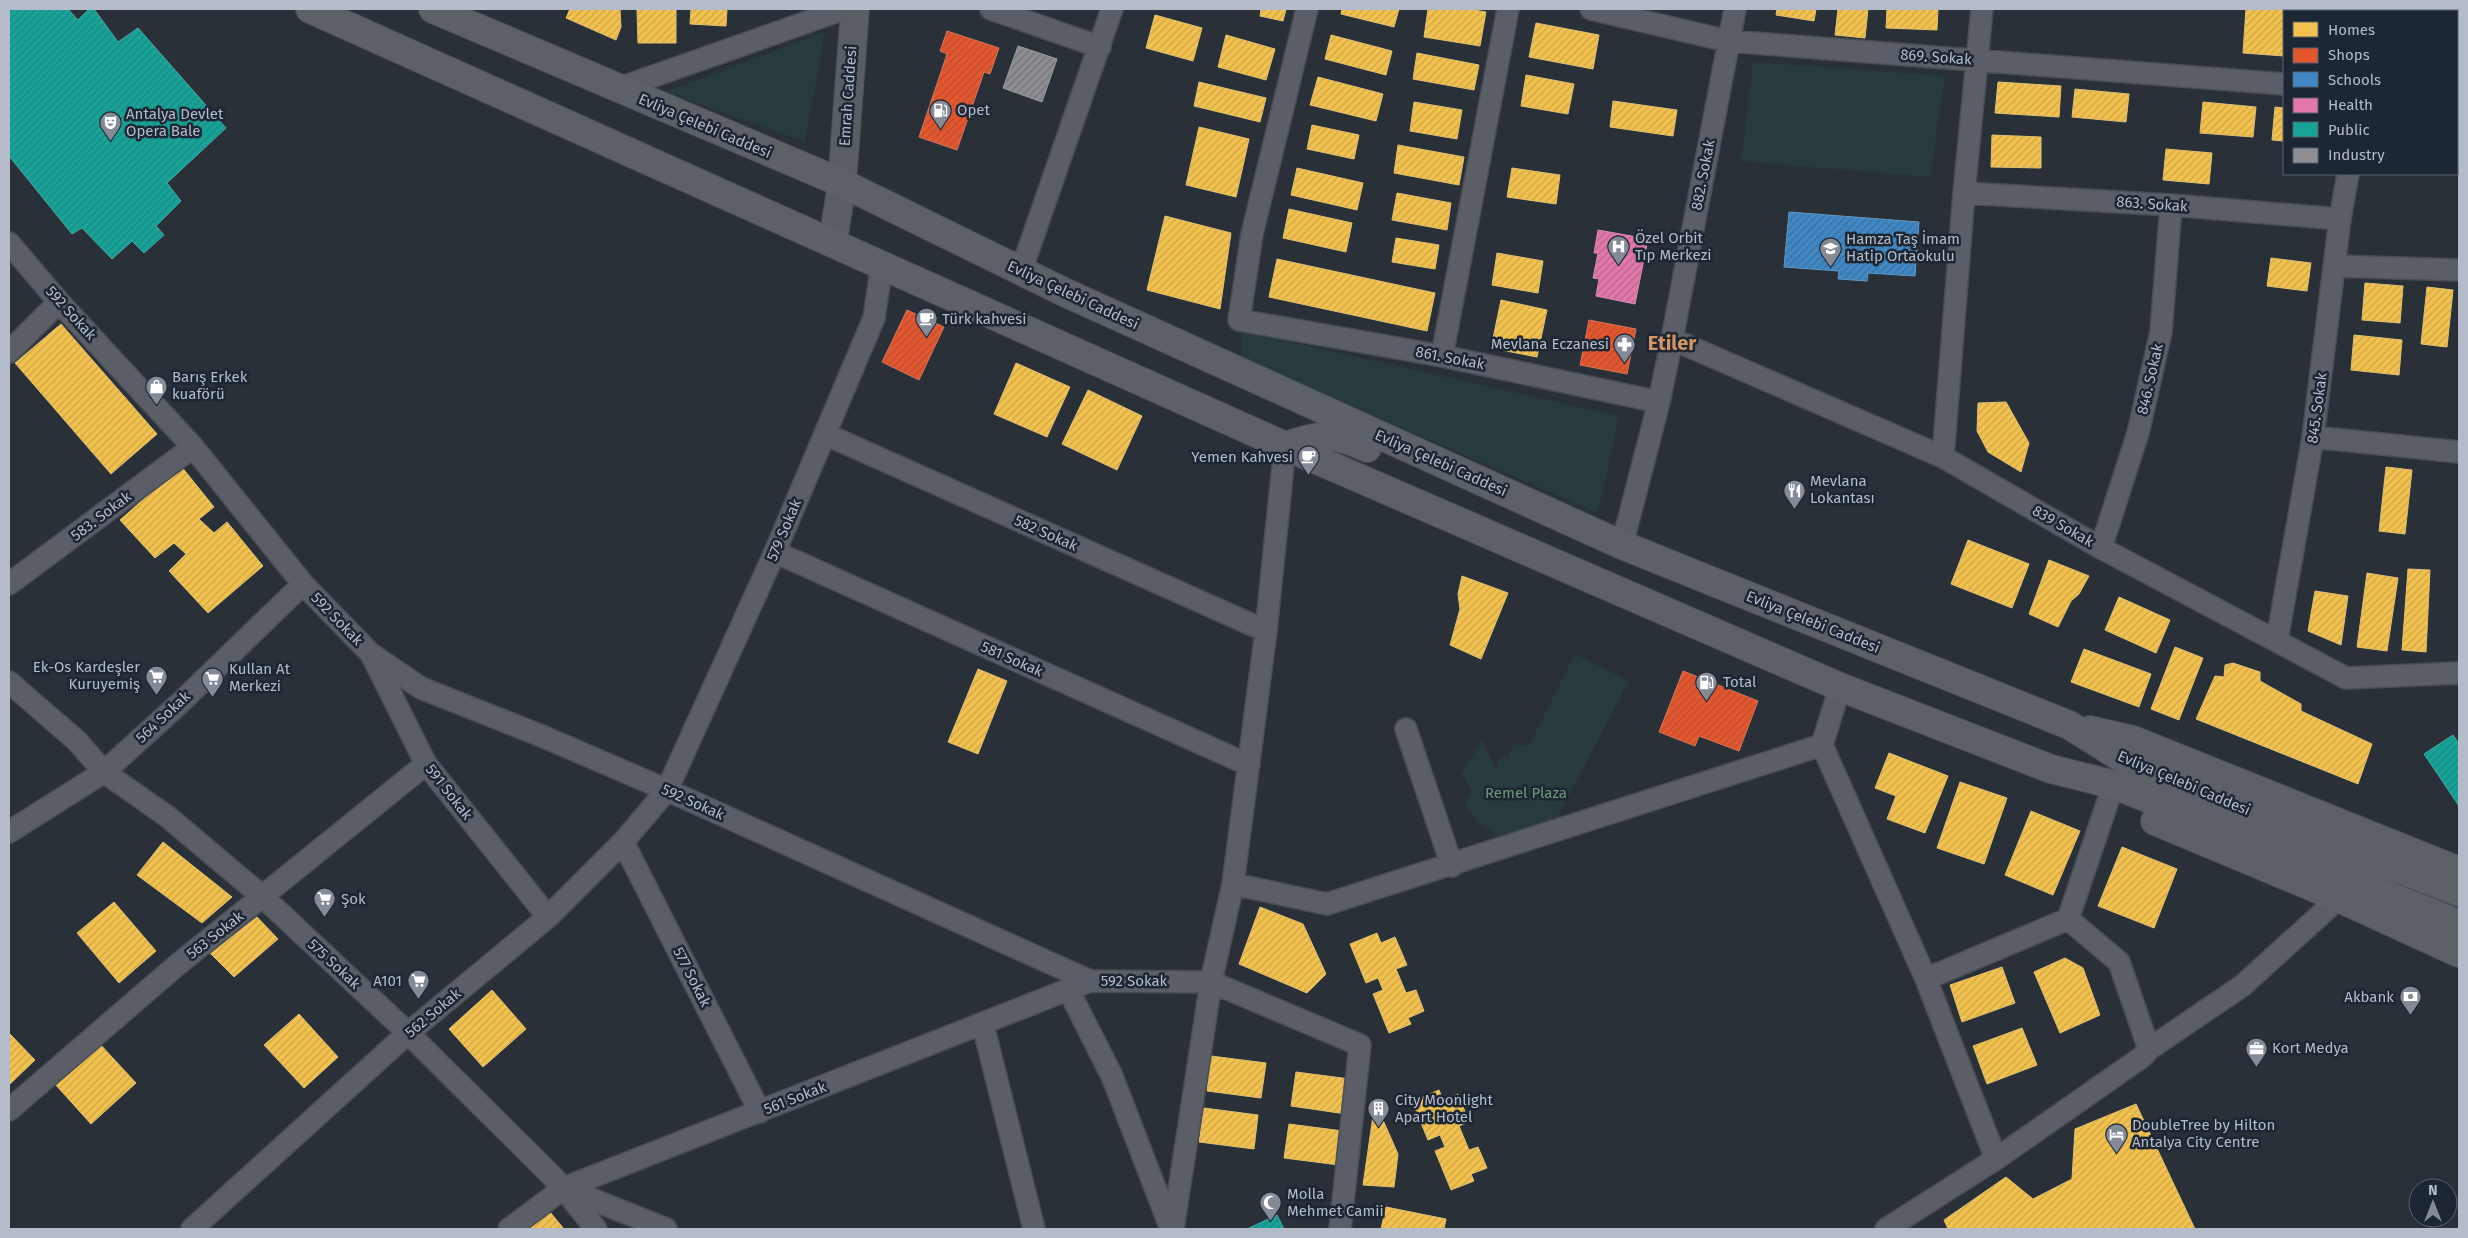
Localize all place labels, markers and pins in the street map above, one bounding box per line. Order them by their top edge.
fuel station icon: Opet [929,98,953,129]
place label: Opet [957,101,990,119]
place label: Antalya Devlet Opera Bale [126,105,224,140]
theatre icon: Antalya Devlet Opera Bale [98,111,122,142]
place label: Özel Orbit Tıp Merkezi [1635,229,1711,264]
place label: Hamza Taş İmam Hatip Ortaokulu [1846,230,1960,265]
hospital icon: Özel Orbit Tıp Merkezi [1607,235,1631,266]
school or university icon: Hamza Taş İmam Hatip Ortaokulu [1818,236,1842,267]
cafe icon: Türk kahvesi [914,307,938,338]
place label: Türk kahvesi [942,310,1026,328]
pharmacy icon: Mevlana Eczanesi [1613,332,1637,363]
place label: Mevlana Eczanesi [1491,335,1609,353]
place label: Barış Erkek kuaförü [172,368,248,403]
shop icon: Barış Erkek kuaförü [144,374,168,405]
cafe icon: Yemen Kahvesi [1297,445,1321,476]
place label: Yemen Kahvesi [1191,448,1293,466]
place label: Mevlana Lokantası [1810,472,1875,507]
restaurant icon: Mevlana Lokantası [1782,478,1806,509]
place label: Ek-Os Kardeşler Kuruyemiş [33,658,140,693]
place label: Kullan At Merkezi [229,660,291,695]
supermarket icon: Ek-Os Kardeşler Kuruyemiş [144,664,168,695]
supermarket icon: Kullan At Merkezi [201,666,225,697]
fuel station icon: Total [1695,670,1719,701]
place label: Total [1723,673,1757,691]
supermarket icon: Şok [313,887,337,918]
place label: Şok [341,890,366,908]
supermarket icon: A101 [406,969,430,1000]
place label: A101 [373,972,402,990]
bank icon: Akbank [2398,985,2422,1016]
place label: Akbank [2344,988,2394,1006]
office icon: Kort Medya [2244,1036,2268,1067]
place label: Kort Medya [2272,1039,2349,1057]
place label: City Moonlight Apart Hotel [1395,1091,1494,1126]
building icon: City Moonlight Apart Hotel [1367,1097,1391,1128]
place label: DoubleTree by Hilton Antalya City Centre [2132,1116,2275,1151]
hotel icon: DoubleTree by Hilton Antalya City Centre [2104,1122,2128,1153]
place label: Molla Mehmet Camii [1287,1185,1384,1220]
mosque icon: Molla Mehmet Camii [1259,1191,1283,1222]

